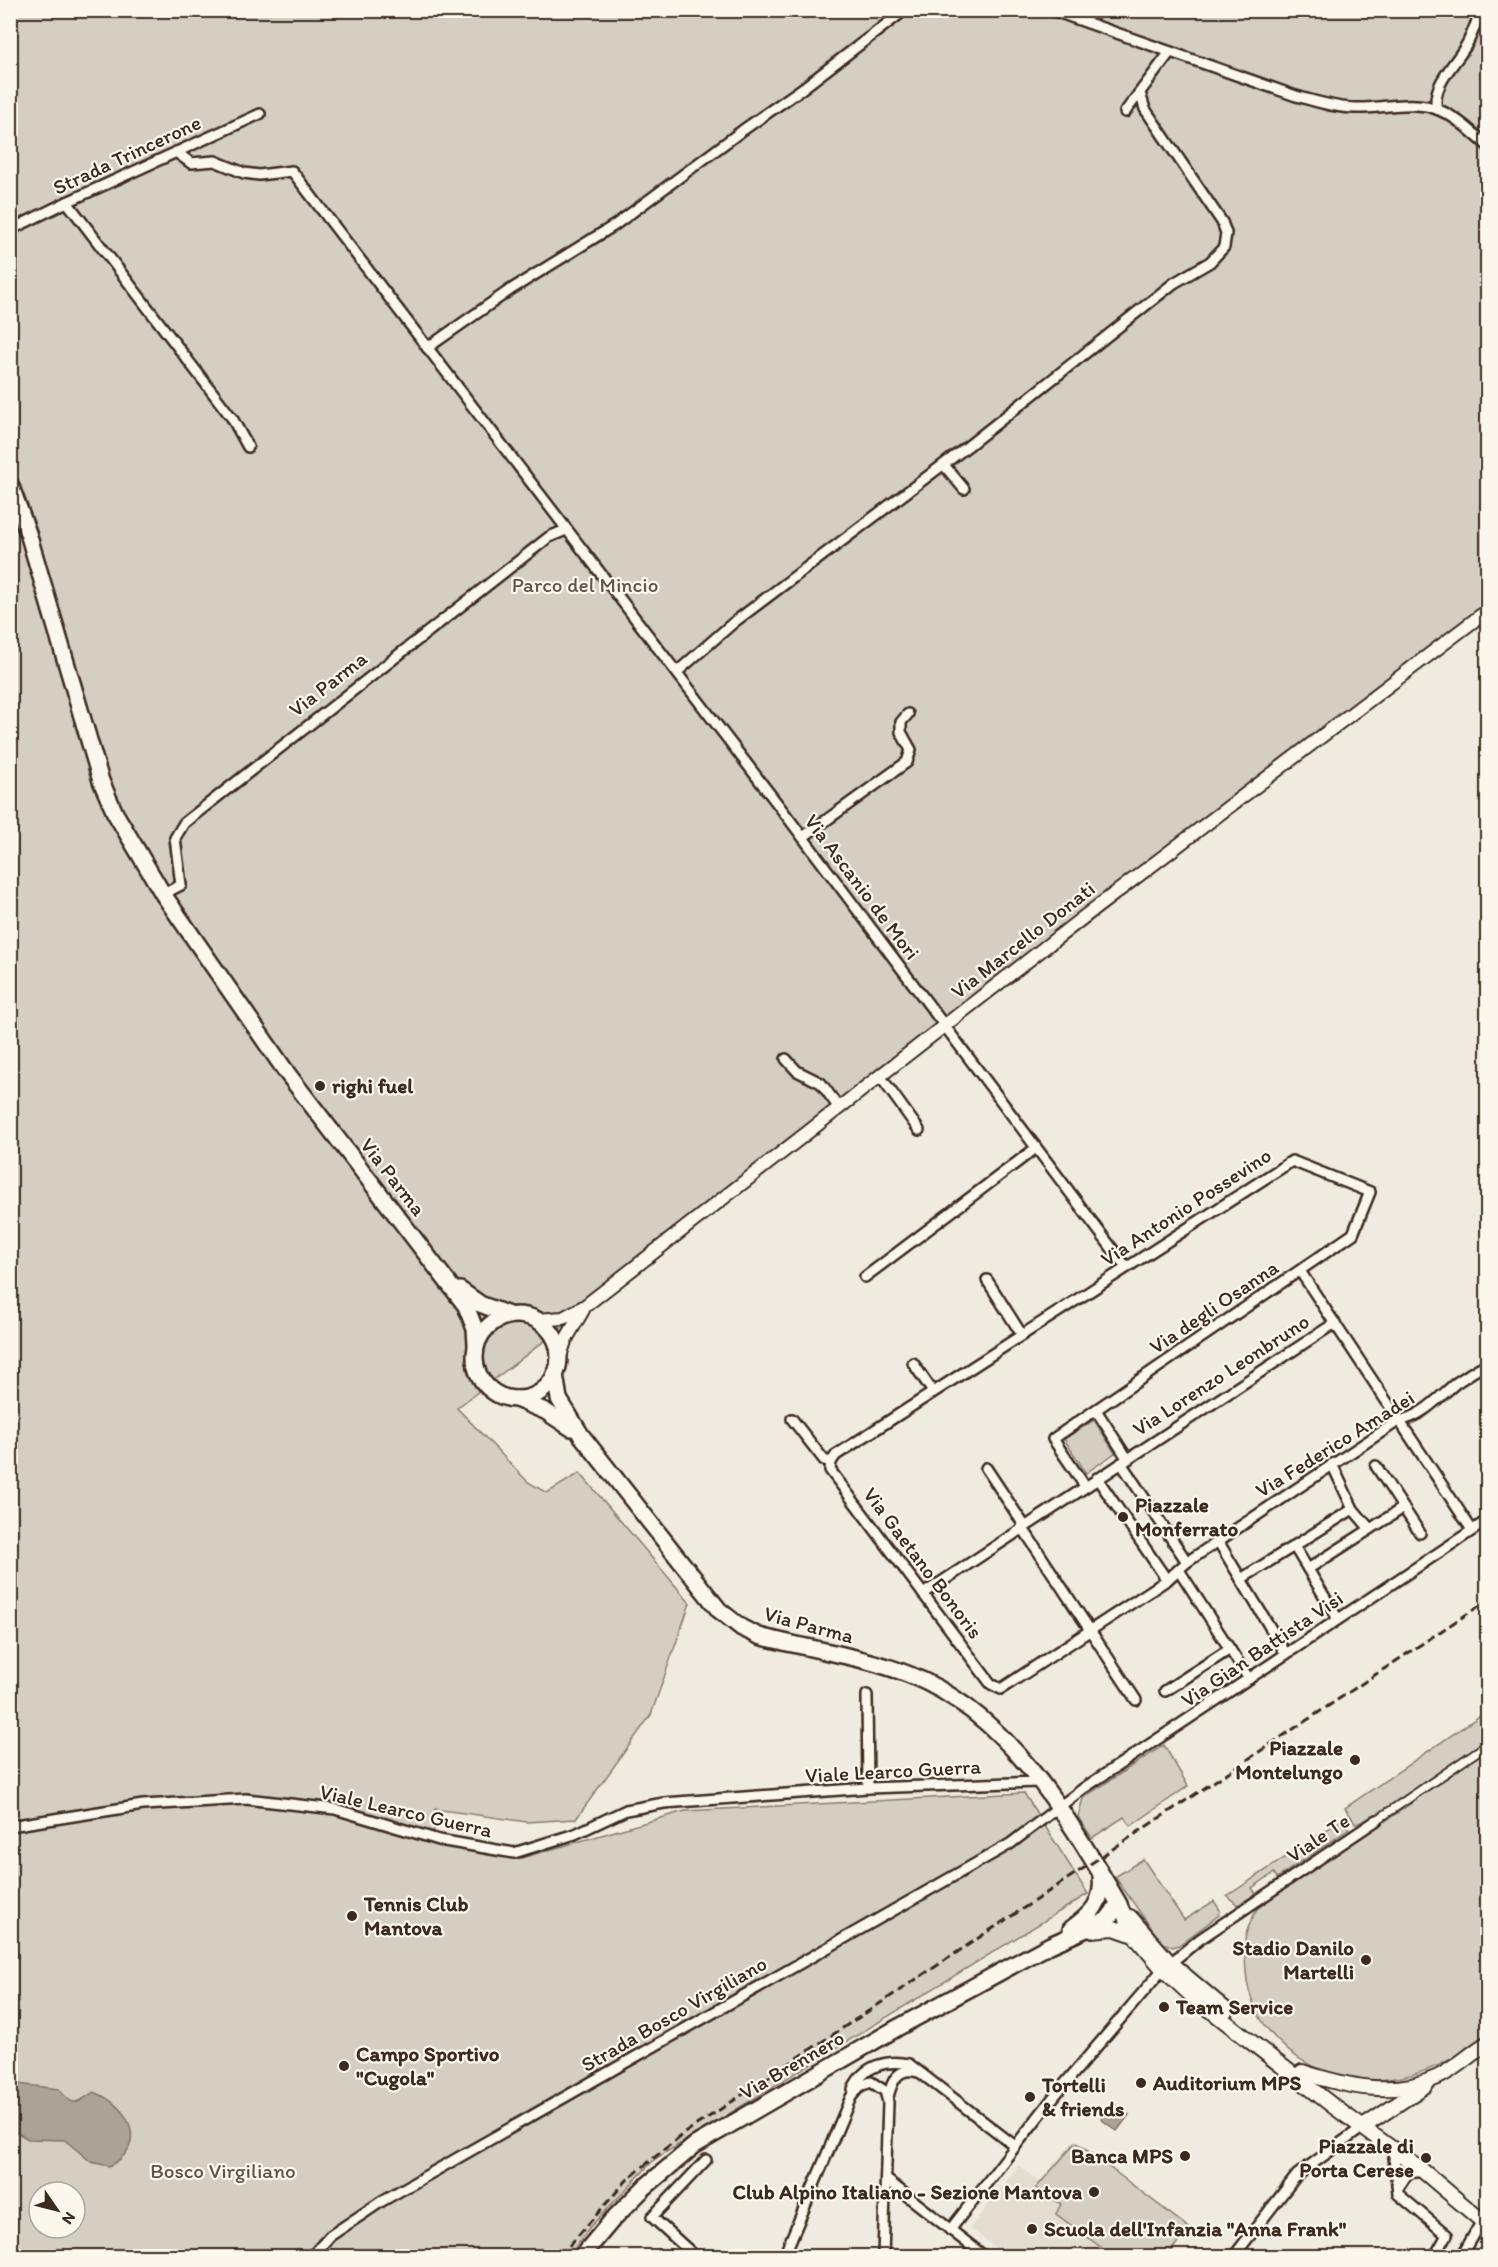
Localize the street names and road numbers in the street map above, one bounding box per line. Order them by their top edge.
street label: Strada Trincerone [49,109,205,200]
street label: Via Parma [284,645,372,722]
street label: Via Ascanio de Mori [800,809,925,964]
street label: Via Marcello Donati [946,876,1100,1004]
street label: Via Parma [355,1133,432,1221]
street label: Via Antonio Possevino [1096,1142,1276,1271]
street label: Via degli Osanna [1144,1254,1283,1359]
street label: Via Lorenzo Leonbruno [1128,1308,1314,1441]
street label: Via Federico Amadei [1251,1385,1419,1503]
street label: Via Gaetano Bonoris [858,1482,988,1643]
street label: Via Gian Battista Visi [1176,1585,1347,1712]
street label: Via Parma [762,1601,857,1648]
street label: Viale Learco Guerra [804,1753,982,1788]
street label: Viale Learco Guerra [317,1779,495,1843]
street label: Viale Te [1281,1807,1354,1868]
street label: Strada Bosco Virgiliano [577,1950,771,2077]
street label: Via Brennero [735,2025,849,2105]

